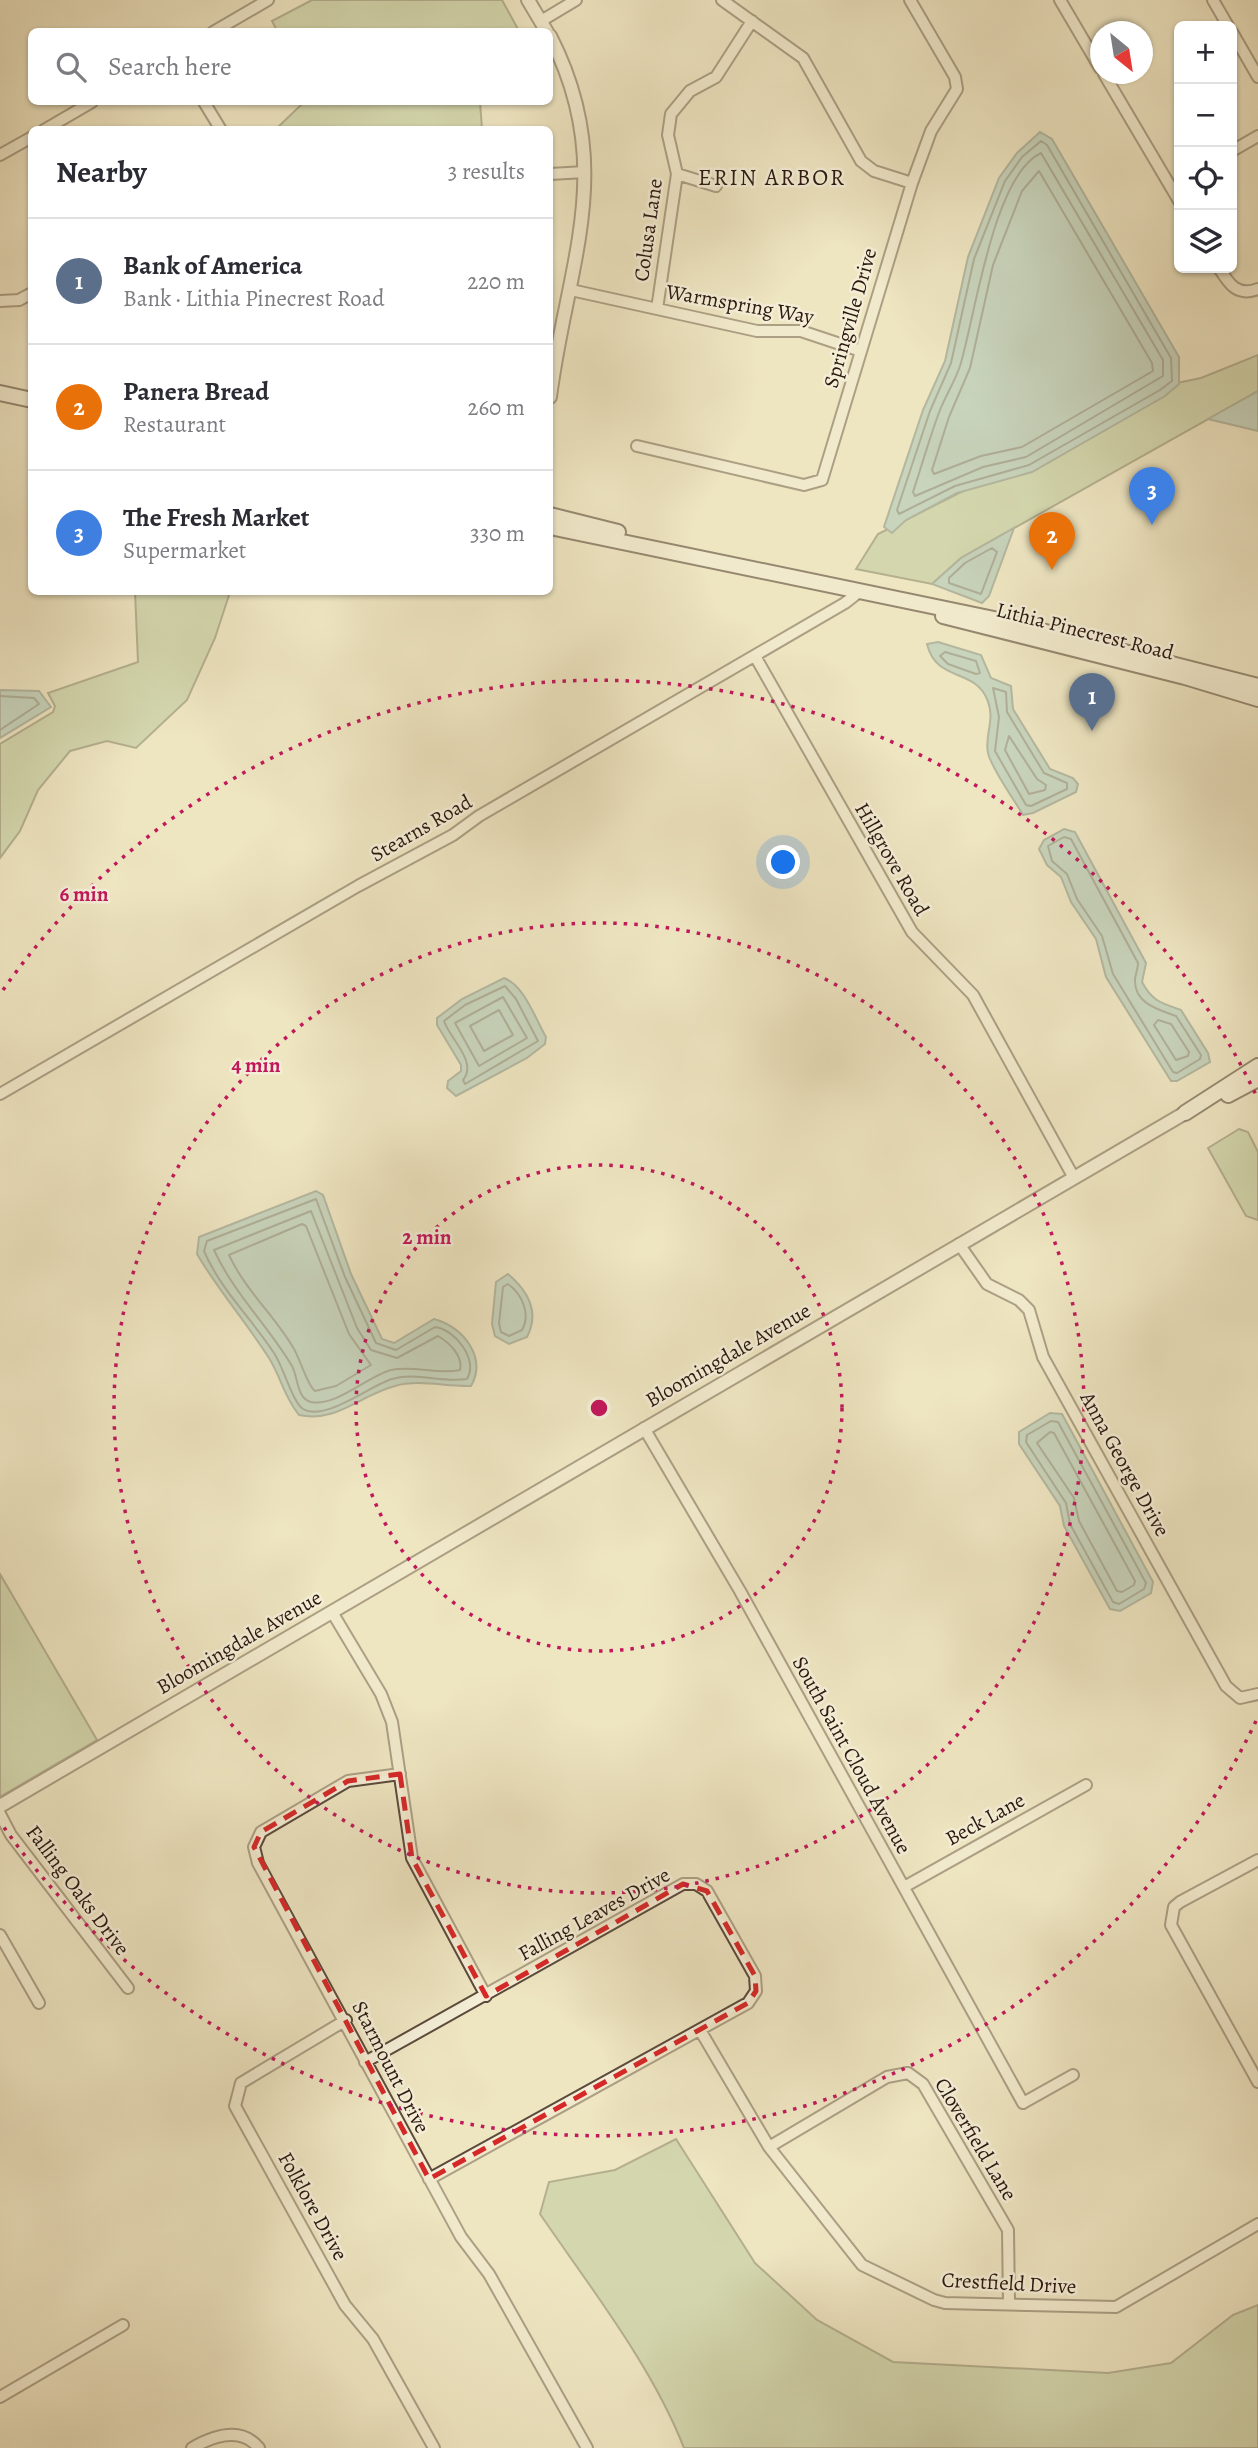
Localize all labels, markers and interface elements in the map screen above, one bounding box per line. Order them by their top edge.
north arrow [1090,21,1153,84]
map controls [1174,21,1237,273]
button: + [1174,21,1237,84]
search box [28,28,553,105]
icon: search [52,48,90,86]
text: Search here [108,49,232,84]
button: − [1174,84,1237,147]
button: locate [1174,147,1237,210]
text: Nearby [56,152,147,192]
text: 3 results [448,156,525,187]
district label: ERIN ARBOR [698,162,846,193]
street label: Colusa Lane [627,177,669,283]
button: layers [1174,210,1237,273]
street label: Springville Drive [817,245,883,391]
text: Bank of America [123,248,303,283]
text: 1 [75,266,83,297]
text: 220 m [467,266,525,297]
street label: Warmspring Way [663,277,817,331]
text: Bank · Lithia Pinecrest Road [123,283,385,314]
text: Panera Bread [123,374,269,409]
text: 2 [73,392,85,423]
text: 260 m [467,392,525,423]
text: Restaurant [123,409,226,440]
pin: 3 [1129,467,1175,525]
text: The Fresh Market [123,500,309,535]
pin: 2 [1029,512,1075,570]
text: 3 [74,518,84,549]
text: 330 m [470,518,525,549]
text: Supermarket [123,535,246,566]
street label: Lithia Pinecrest Road [993,595,1177,667]
pin: 1 [1069,673,1115,731]
street label: Stearns Road [365,787,478,868]
street label: Hillgrove Road [848,797,936,921]
your location [766,845,800,879]
text: 6 min [60,880,109,908]
text: 4 min [231,1051,281,1079]
text: 2 min [402,1223,452,1251]
street label: Bloomingdale Avenue [640,1296,816,1414]
street label: Anna George Drive [1073,1386,1176,1541]
centre of rings [587,1396,611,1420]
street label: Bloomingdale Avenue [151,1583,327,1701]
street label: South Saint Cloud Avenue [786,1651,918,1859]
street label: Beck Lane [940,1786,1030,1852]
street label: Falling Oaks Drive [20,1819,136,1961]
street label: Falling Leaves Drive [513,1861,675,1967]
street label: Starmount Drive [346,1996,436,2138]
street label: Cloverfield Lane [928,2072,1024,2206]
street label: Folklore Drive [272,2147,354,2265]
street label: Crestfield Drive [941,2265,1077,2301]

